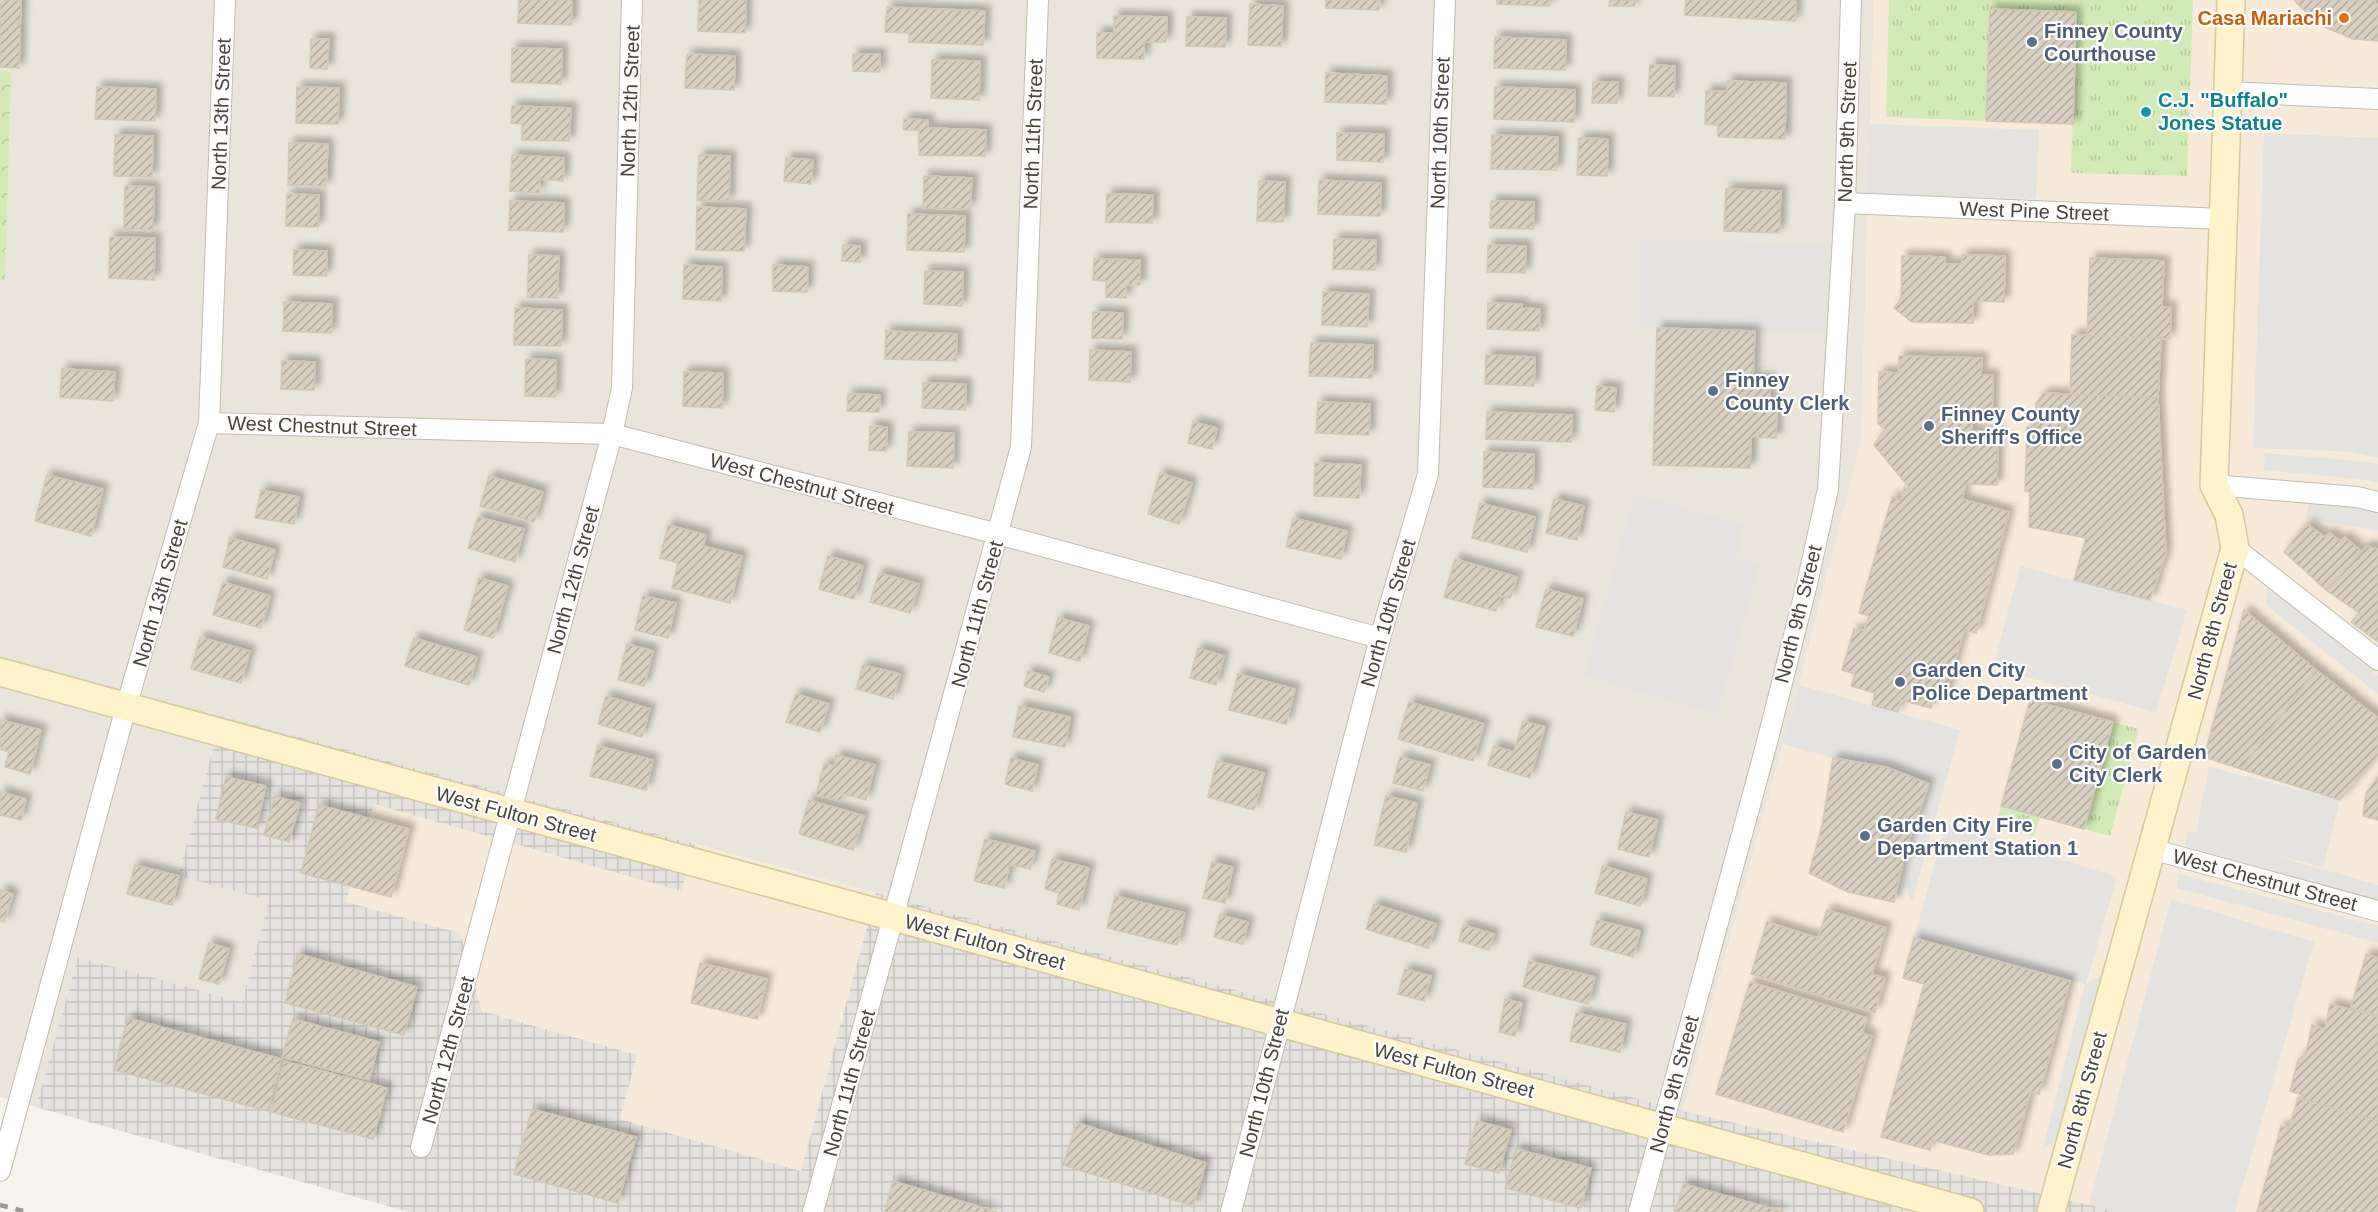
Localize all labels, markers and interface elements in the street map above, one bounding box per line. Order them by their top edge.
place label: Casa Mariachi [2197,7,2332,29]
marker: Casa Mariachi [2337,11,2351,25]
place label: Finney County Courthouse [2044,20,2184,65]
street label: North 12th Street [616,24,644,177]
marker: Finney County Courthouse [2025,35,2039,49]
street label: North 13th Street [207,37,235,190]
street label: North 10th Street [1426,56,1454,209]
street label: North 11th Street [1019,58,1047,210]
street label: North 9th Street [1834,61,1860,203]
place label: C.J. "Buffalo" Jones Statue [2158,89,2288,134]
marker: C.J. "Buffalo" Jones Statue [2139,105,2153,119]
street label: West Pine Street [1959,197,2110,225]
place label: Finney County Clerk [1725,369,1850,414]
marker: Finney County Clerk [1706,384,1720,398]
place label: Finney County Sheriff's Office [1941,403,2082,448]
street label: West Chestnut Street [227,412,418,440]
marker: Finney County Sheriff's Office [1922,419,1936,433]
street label: West Chestnut Street [708,449,897,519]
street label: North 12th Street [543,503,603,656]
street label: North 13th Street [128,516,192,669]
street label: North 10th Street [1356,536,1420,689]
street label: North 11th Street [947,538,1007,690]
street label: North 9th Street [1770,542,1826,685]
street label: North 8th Street [2183,560,2241,702]
place label: Garden City Police Department [1912,659,2088,704]
marker: Garden City Police Department [1893,675,1907,689]
place label: City of Garden City Clerk [2069,741,2207,786]
marker: City of Garden City Clerk [2050,757,2064,771]
street label: West Fulton Street [433,782,599,846]
place label: Garden City Fire Department Station 1 [1877,814,2078,859]
marker: Garden City Fire Department Station 1 [1858,829,1872,843]
street label: West Chestnut Street [2171,845,2360,915]
street label: West Fulton Street [902,910,1068,974]
street label: North 12th Street [418,973,478,1126]
street label: North 10th Street [1235,1006,1293,1160]
street label: North 11th Street [819,1007,879,1159]
street label: North 9th Street [1645,1013,1703,1155]
street label: North 8th Street [2053,1029,2111,1171]
street label: West Fulton Street [1371,1038,1537,1102]

